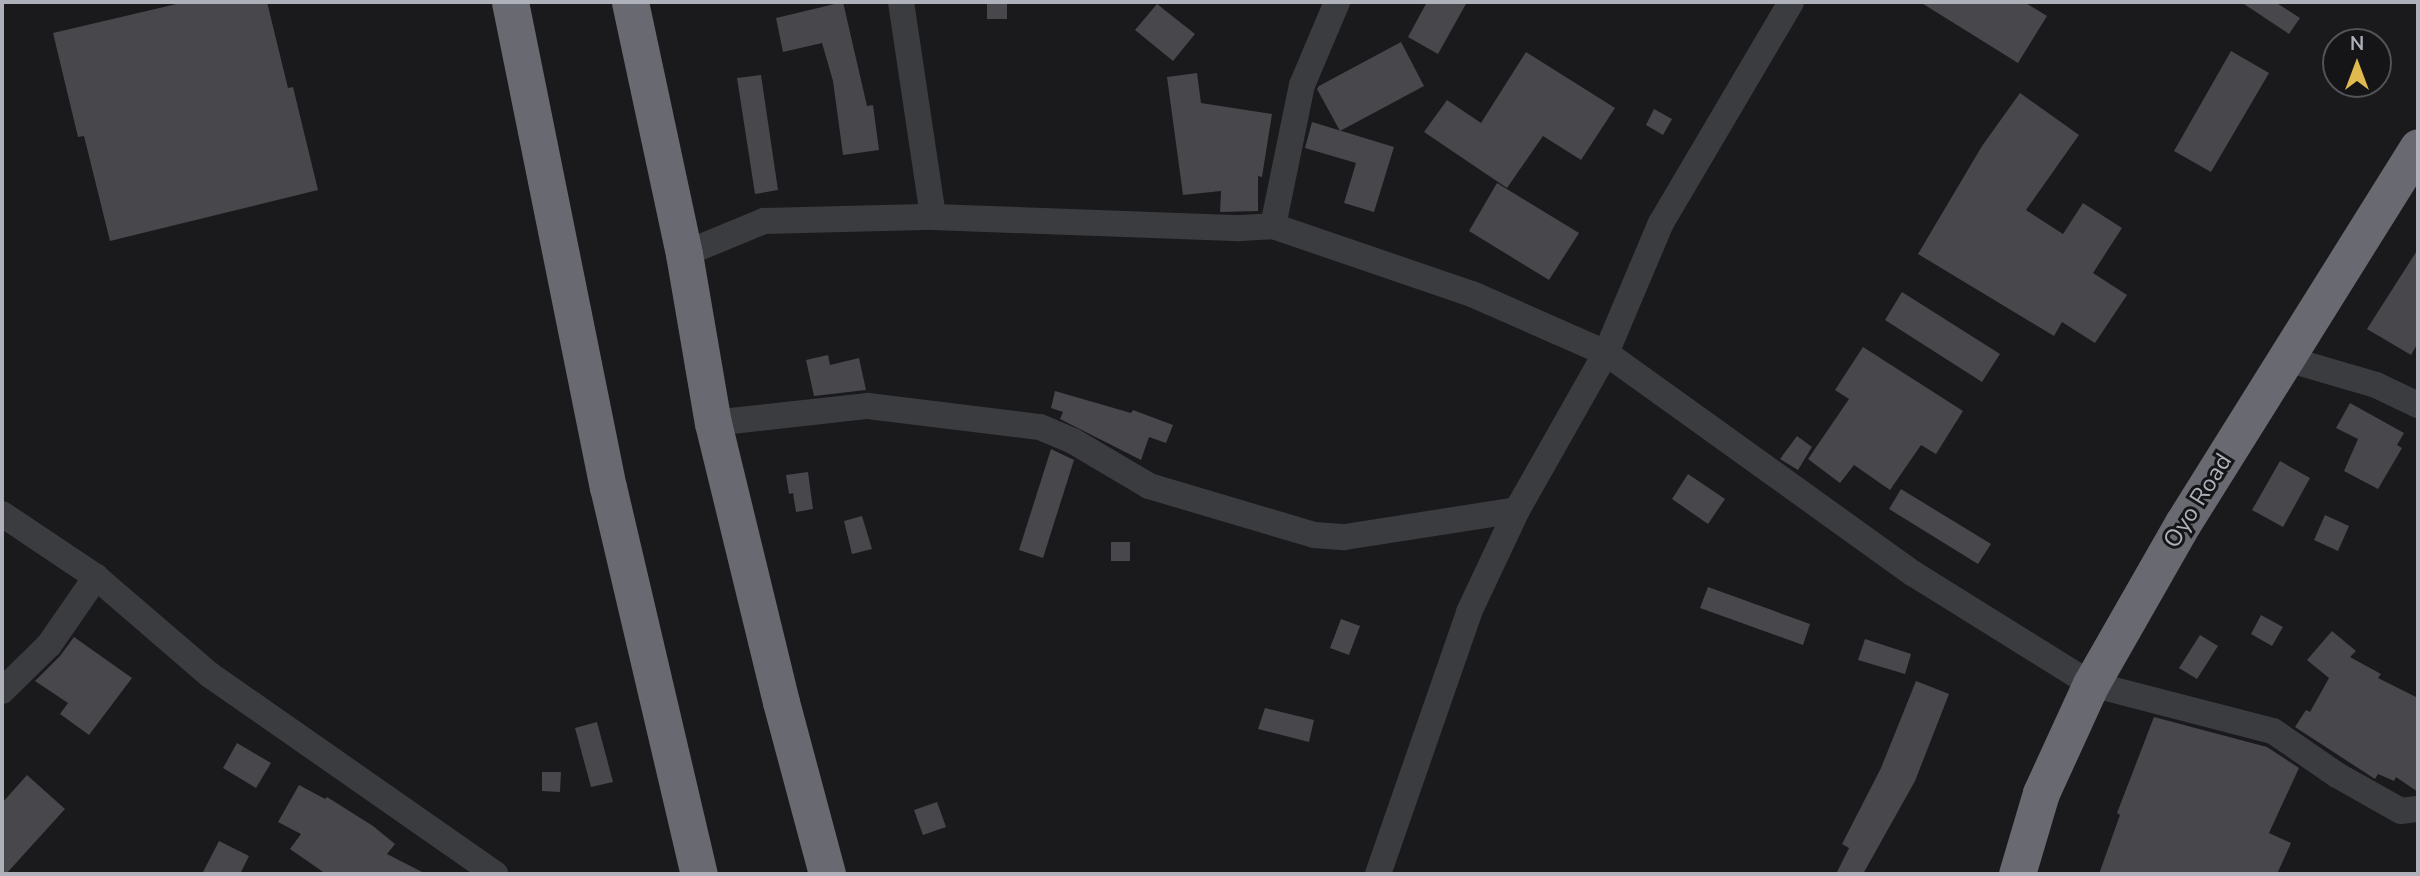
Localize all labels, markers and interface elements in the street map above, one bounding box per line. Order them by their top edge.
north arrow [2322,28,2392,98]
text: N [2350,31,2364,57]
street label: Oyo Road [2158,448,2238,554]

